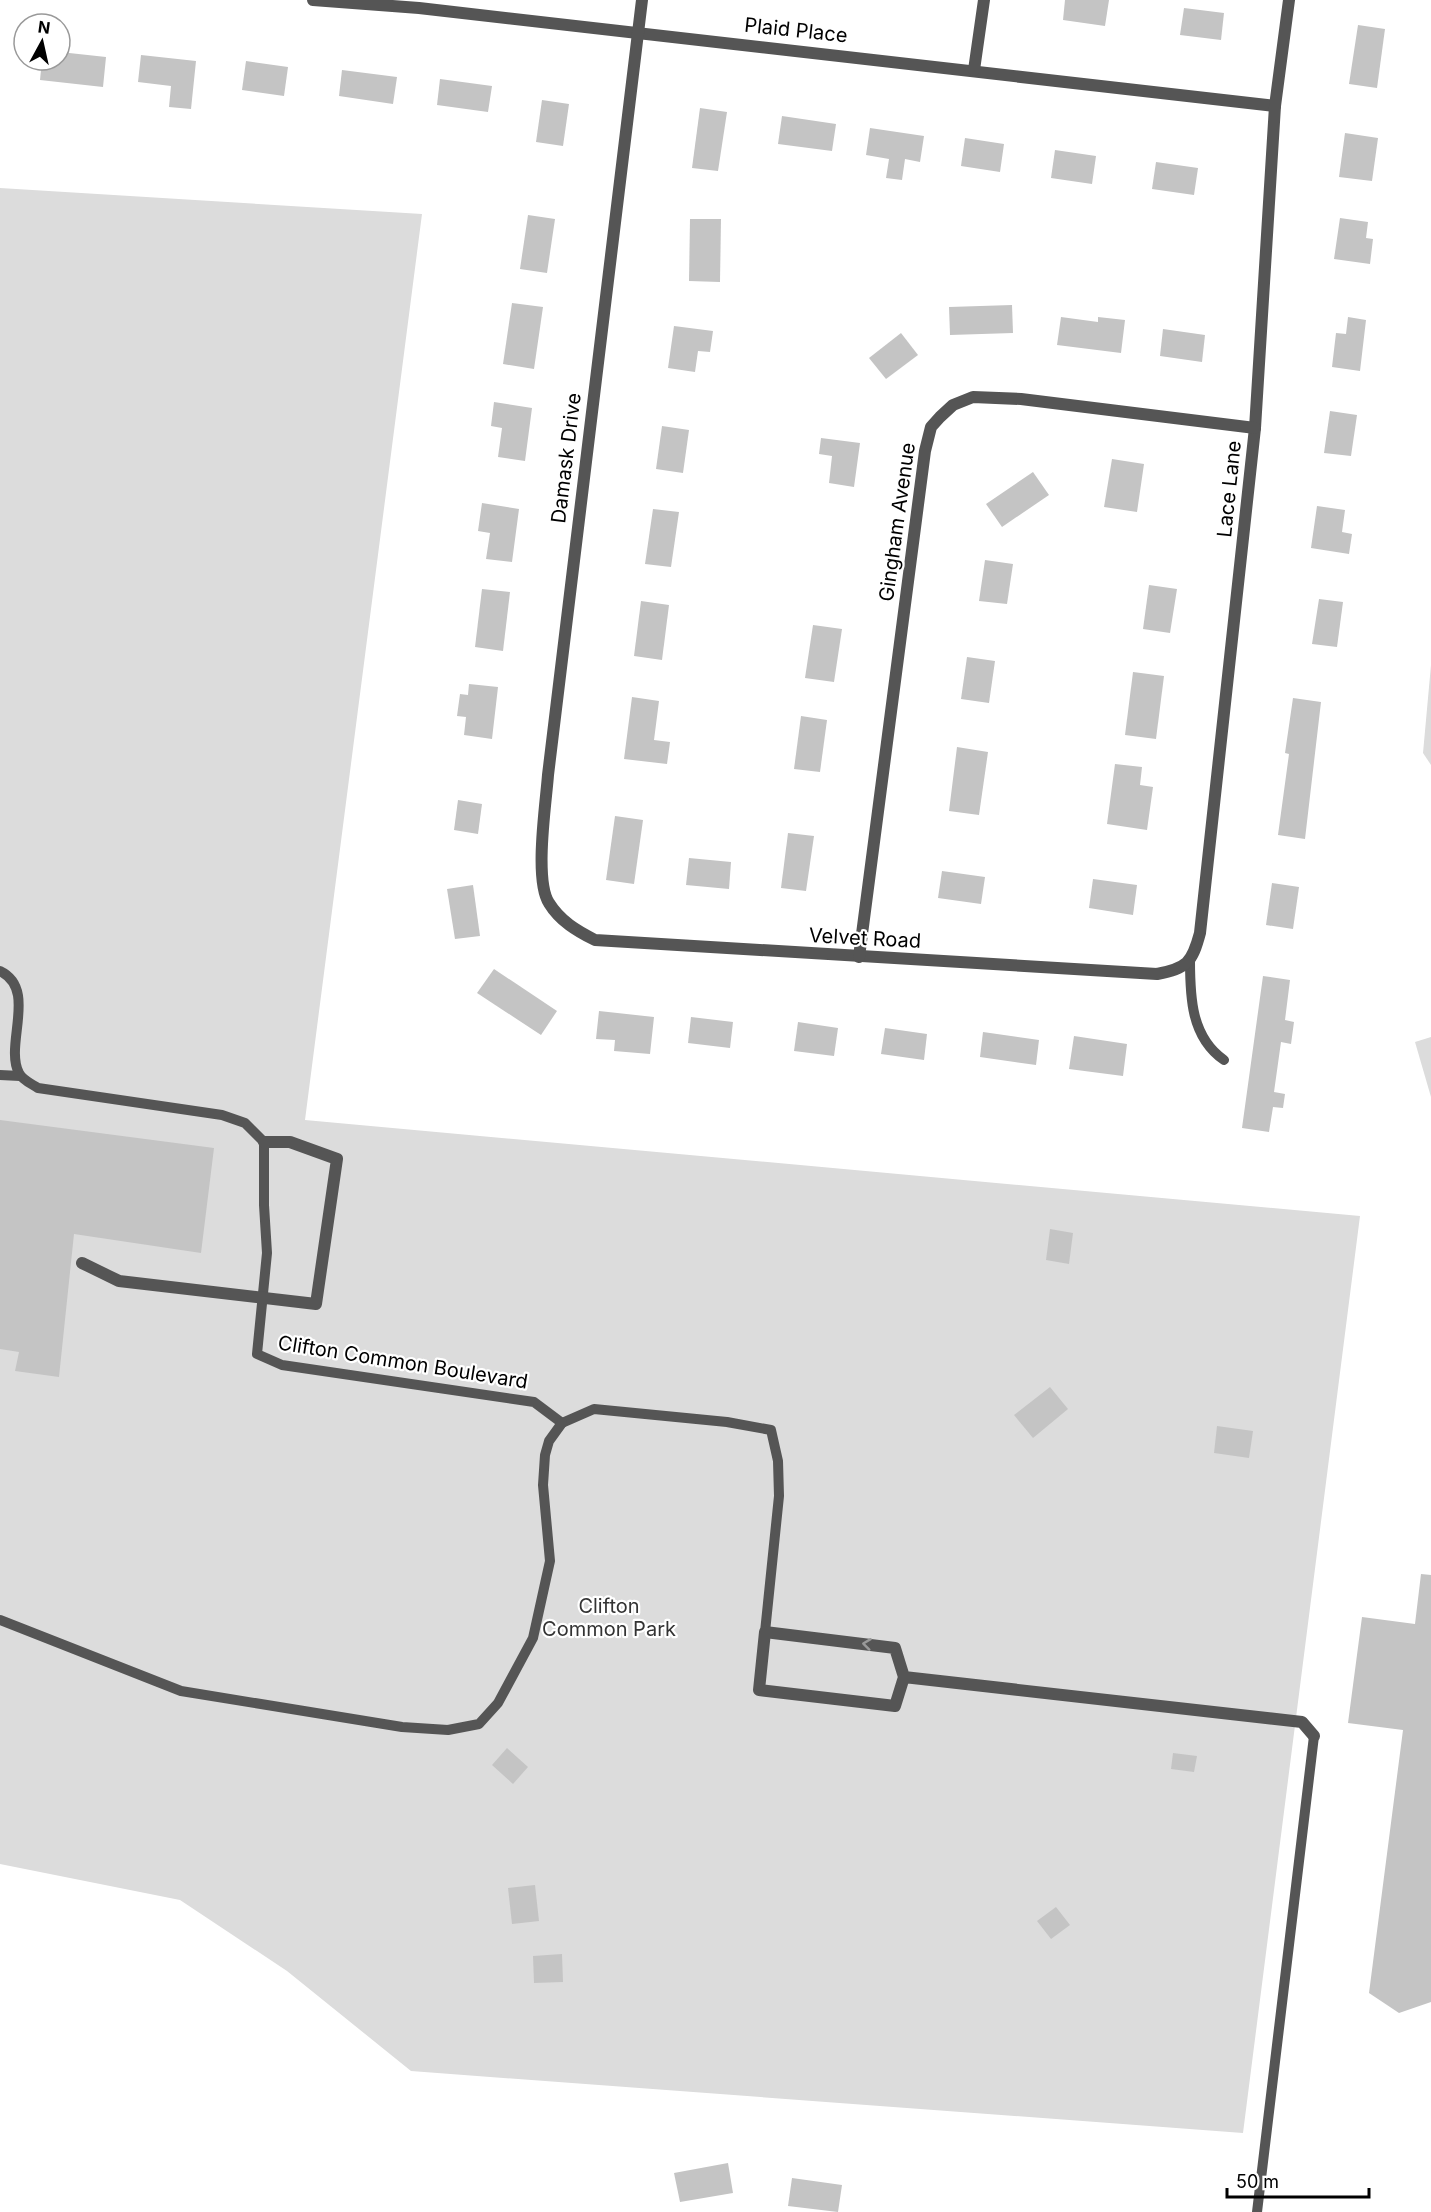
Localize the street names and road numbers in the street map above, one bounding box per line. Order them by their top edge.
street label: Plaid Place [743,13,849,47]
street label: Damask Drive [546,391,586,525]
street label: Lace Lane [1212,439,1246,539]
street label: Gingham Avenue [874,441,920,603]
street label: Velvet Road [808,923,922,953]
street label: Clifton Common Boulevard [276,1330,530,1394]

